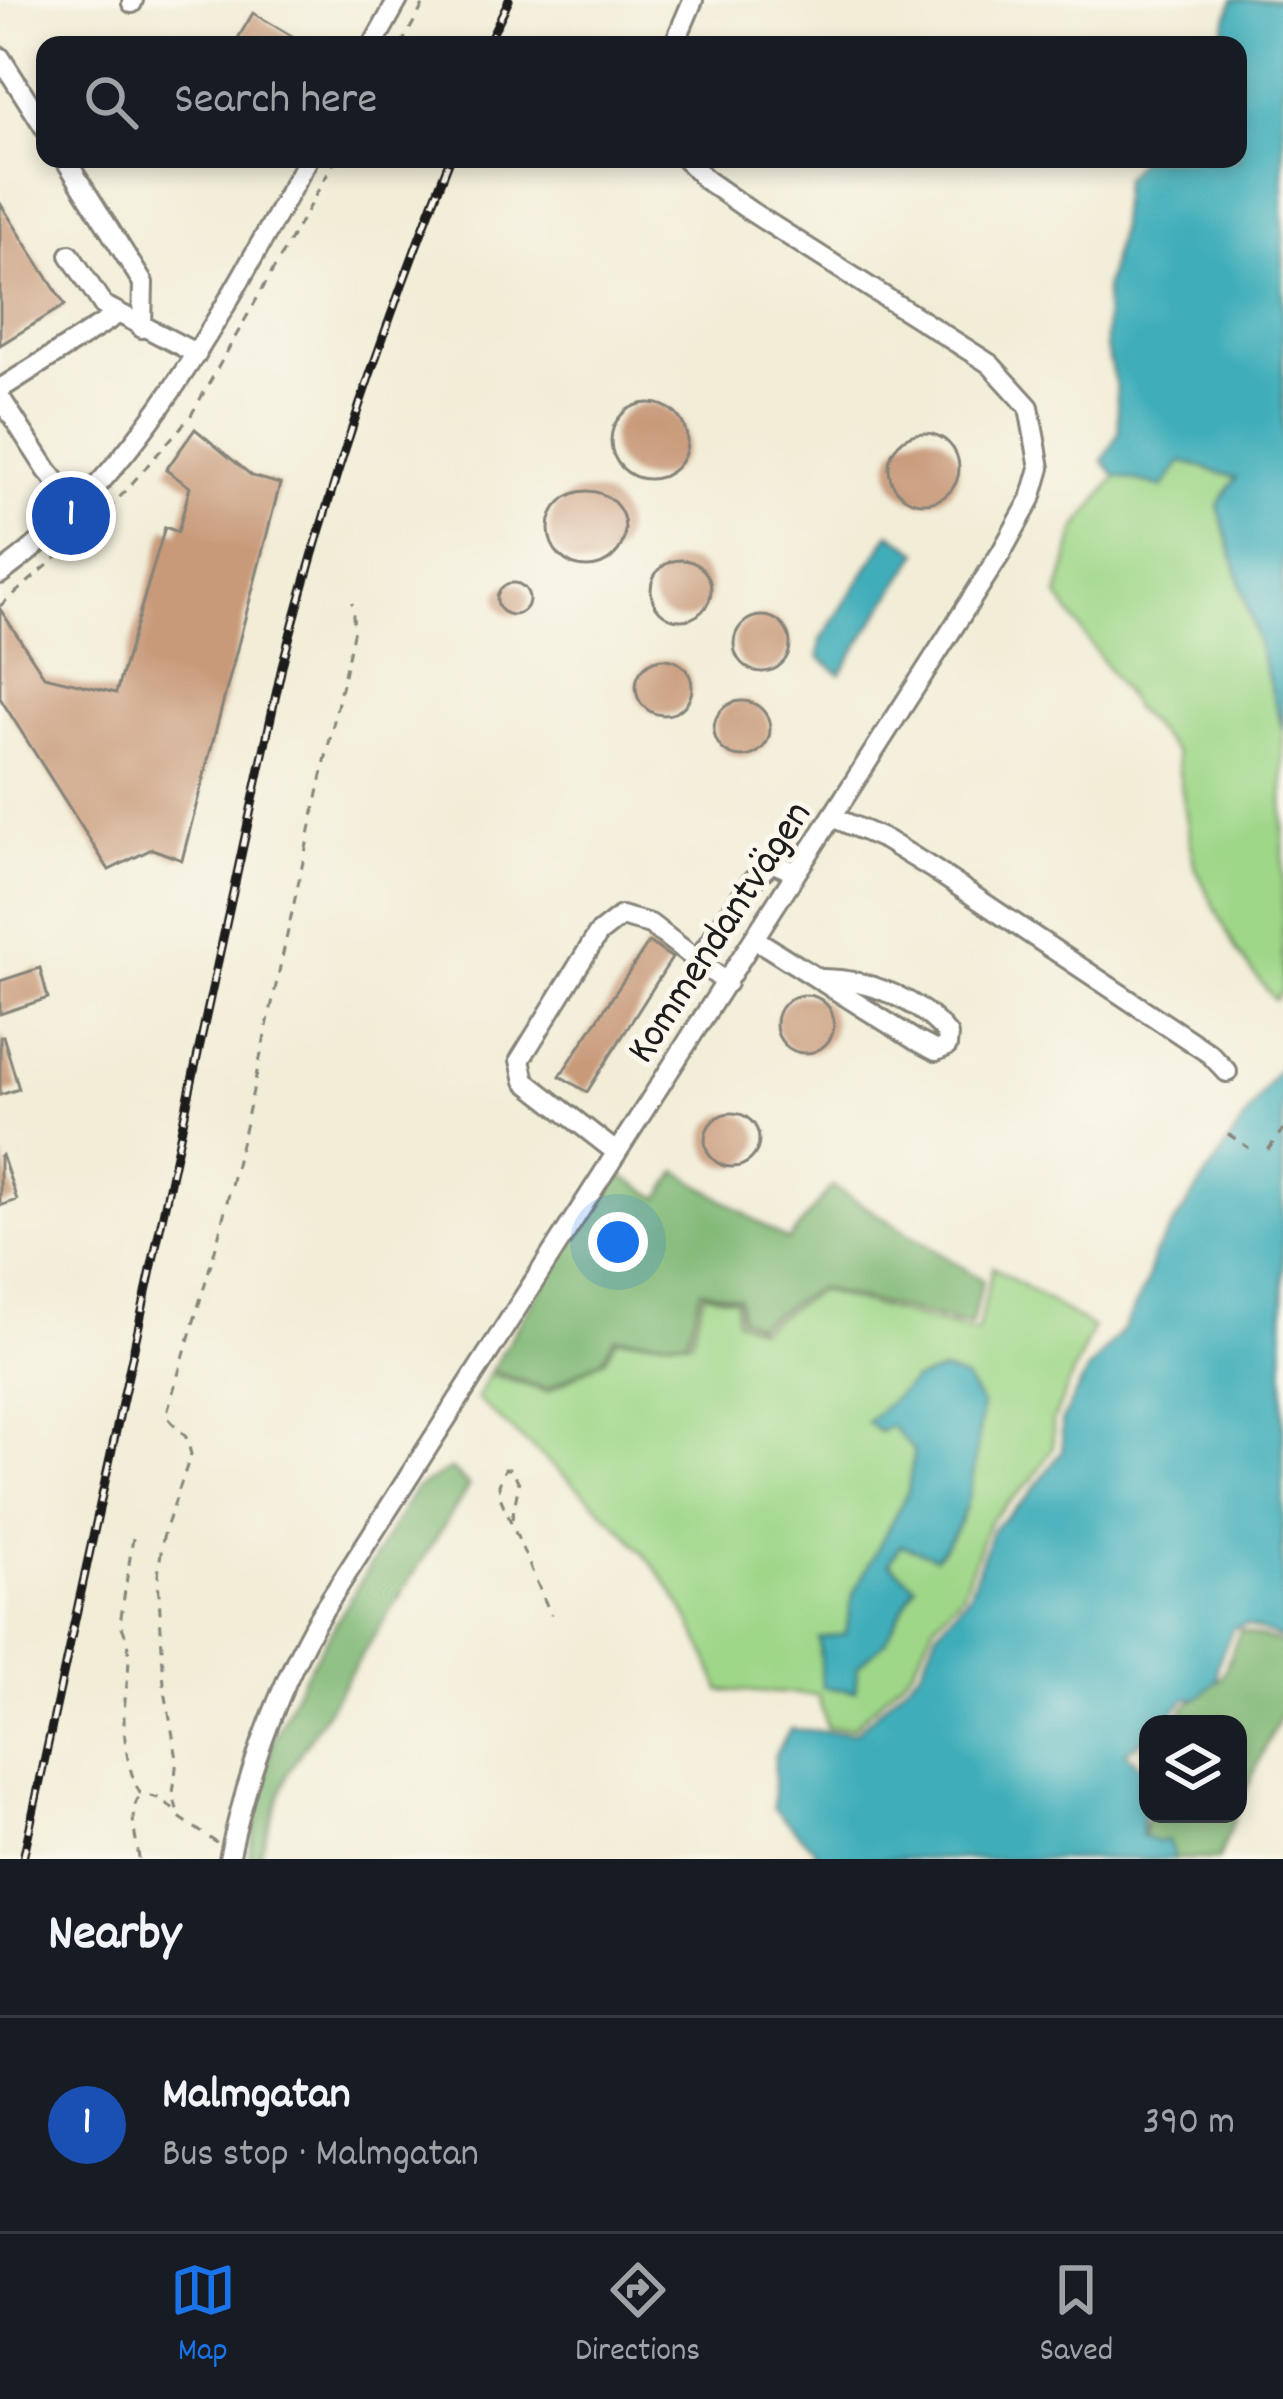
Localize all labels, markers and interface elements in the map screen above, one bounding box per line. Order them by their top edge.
search box [36,36,1247,168]
icon: search [78,69,144,135]
text: Search here [174,70,377,134]
pin: 1 [32,471,110,561]
street label: Kommendantvägen [614,791,829,1077]
your location [588,1212,648,1272]
map controls [1139,1715,1247,1823]
button: layers [1139,1715,1247,1823]
text: Nearby [48,1901,181,1973]
text: Malmgatan [162,2065,350,2129]
text: 1 [83,2097,91,2152]
text: 390 m [1143,2097,1235,2152]
text: Bus stop · Malmgatan [162,2129,479,2184]
tab: Map [170,2257,236,2376]
tab: Directions [575,2257,700,2376]
tab: Saved [1040,2257,1113,2376]

